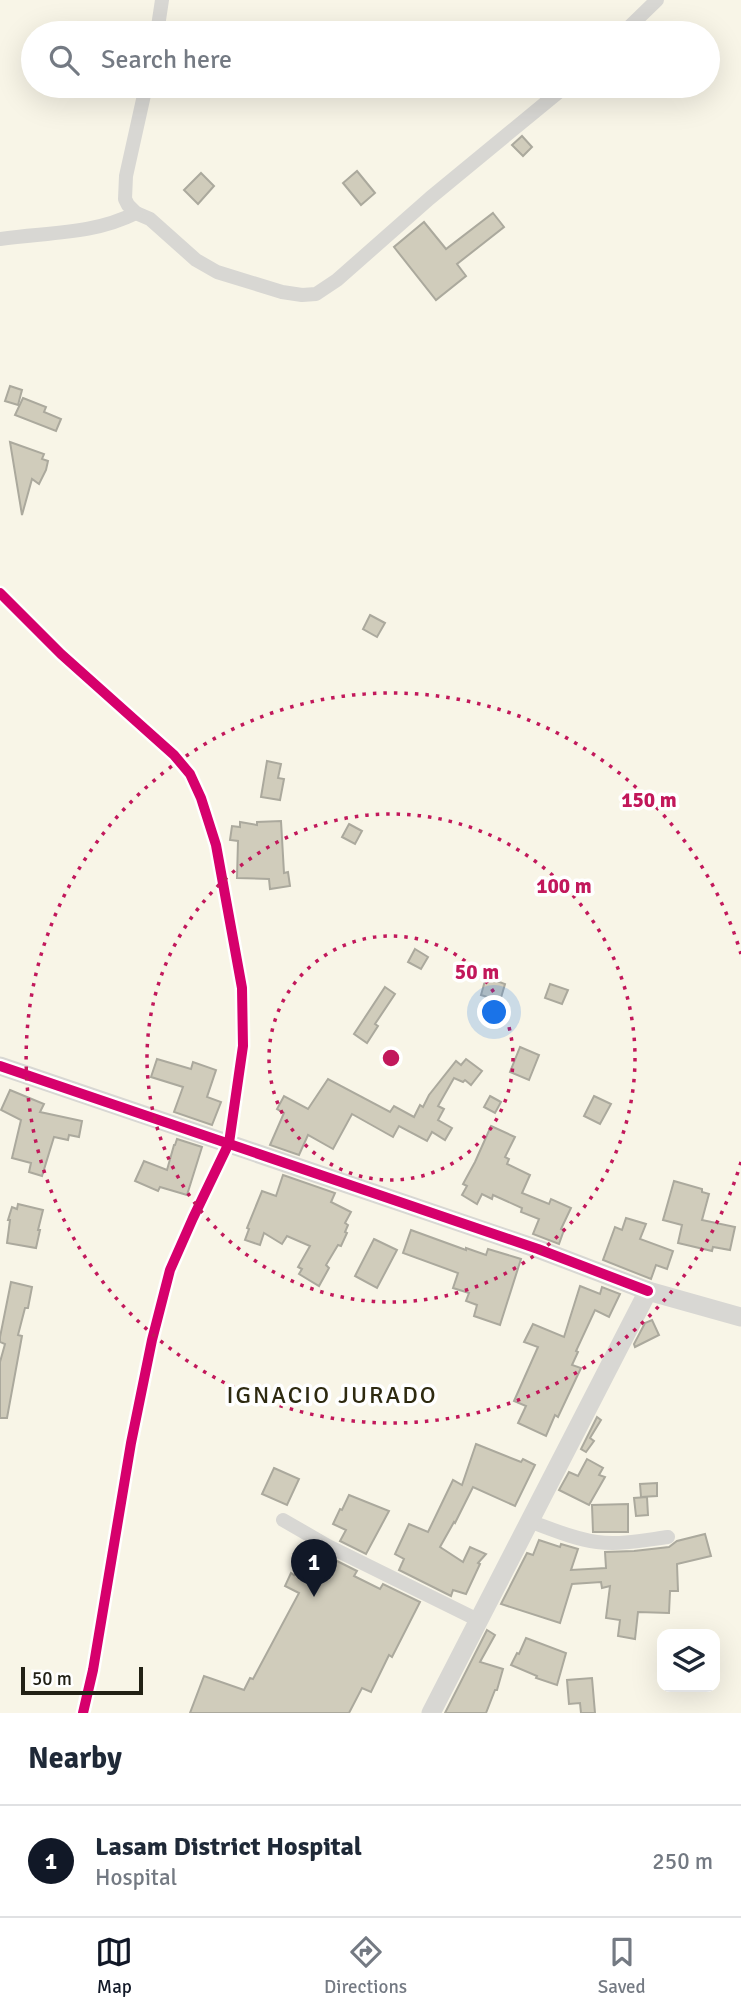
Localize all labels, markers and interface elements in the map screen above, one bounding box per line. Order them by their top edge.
search box [21,21,720,98]
icon: search [45,41,83,79]
text: Search here [101,44,232,76]
text: 150 m [621,787,677,813]
text: 100 m [536,873,592,899]
text: 50 m [455,959,499,985]
your location [477,995,511,1029]
centre of rings [379,1046,403,1070]
district label: IGNACIO JURADO [226,1380,438,1410]
pin: 1 [291,1539,337,1597]
map controls [657,1629,720,1692]
button: layers [657,1629,720,1692]
scale bar [21,1664,144,1696]
text: 50 m [32,1667,72,1691]
text: Nearby [28,1740,122,1777]
text: Lasam District Hospital [95,1831,362,1863]
text: 1 [45,1847,57,1876]
text: 250 m [652,1847,713,1876]
text: Hospital [95,1863,177,1892]
tab: Map [95,1933,133,1999]
tab: Directions [324,1933,407,1999]
tab: Saved [598,1933,646,1999]

